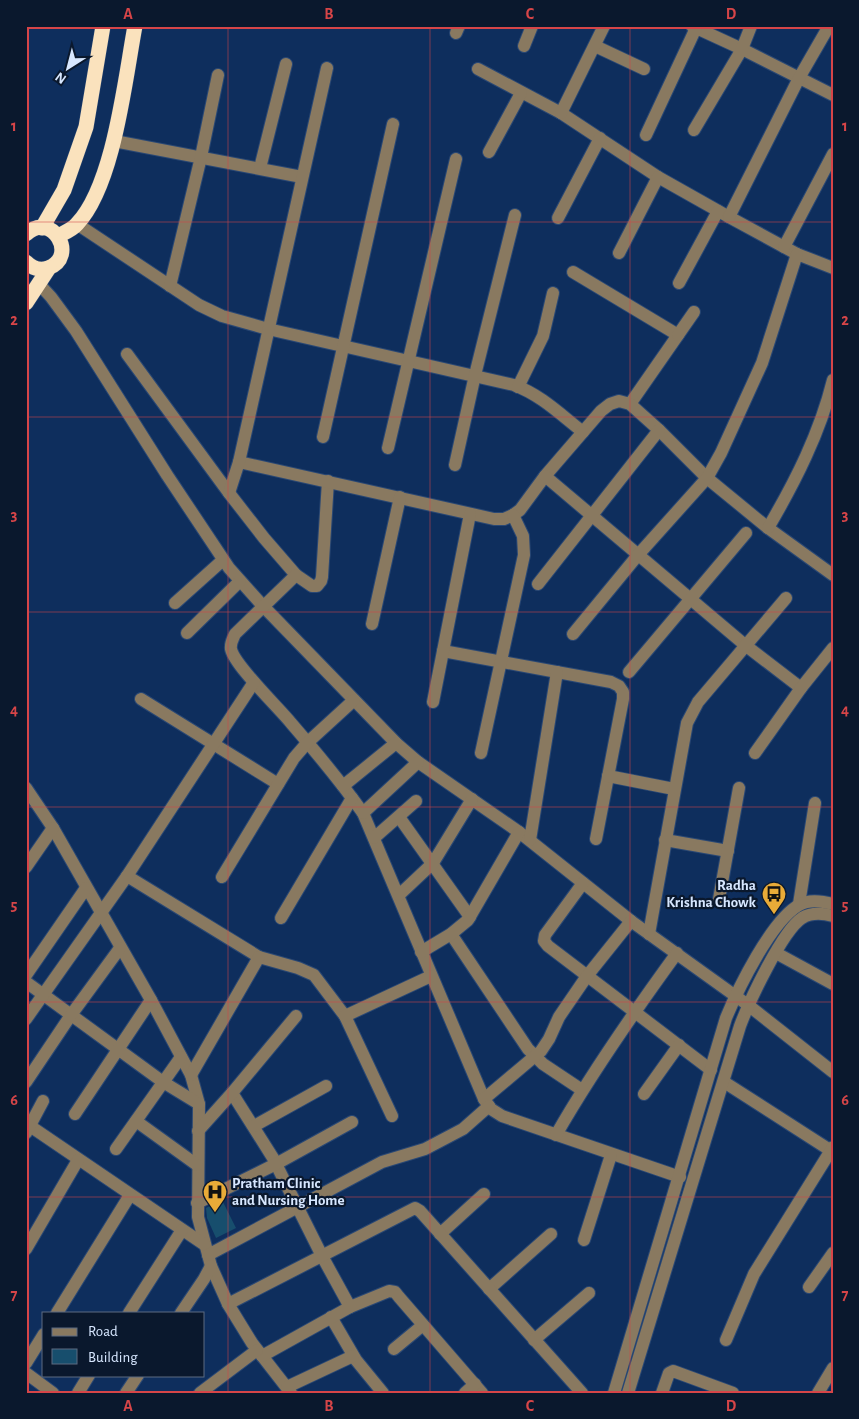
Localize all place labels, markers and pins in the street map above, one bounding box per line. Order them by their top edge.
place label: Radha Krishna Chowk [666,878,757,910]
bus stop icon: Radha Krishna Chowk [761,881,787,915]
place label: Pratham Clinic and Nursing Home [232,1176,344,1208]
hospital icon: Pratham Clinic and Nursing Home [202,1179,228,1213]

